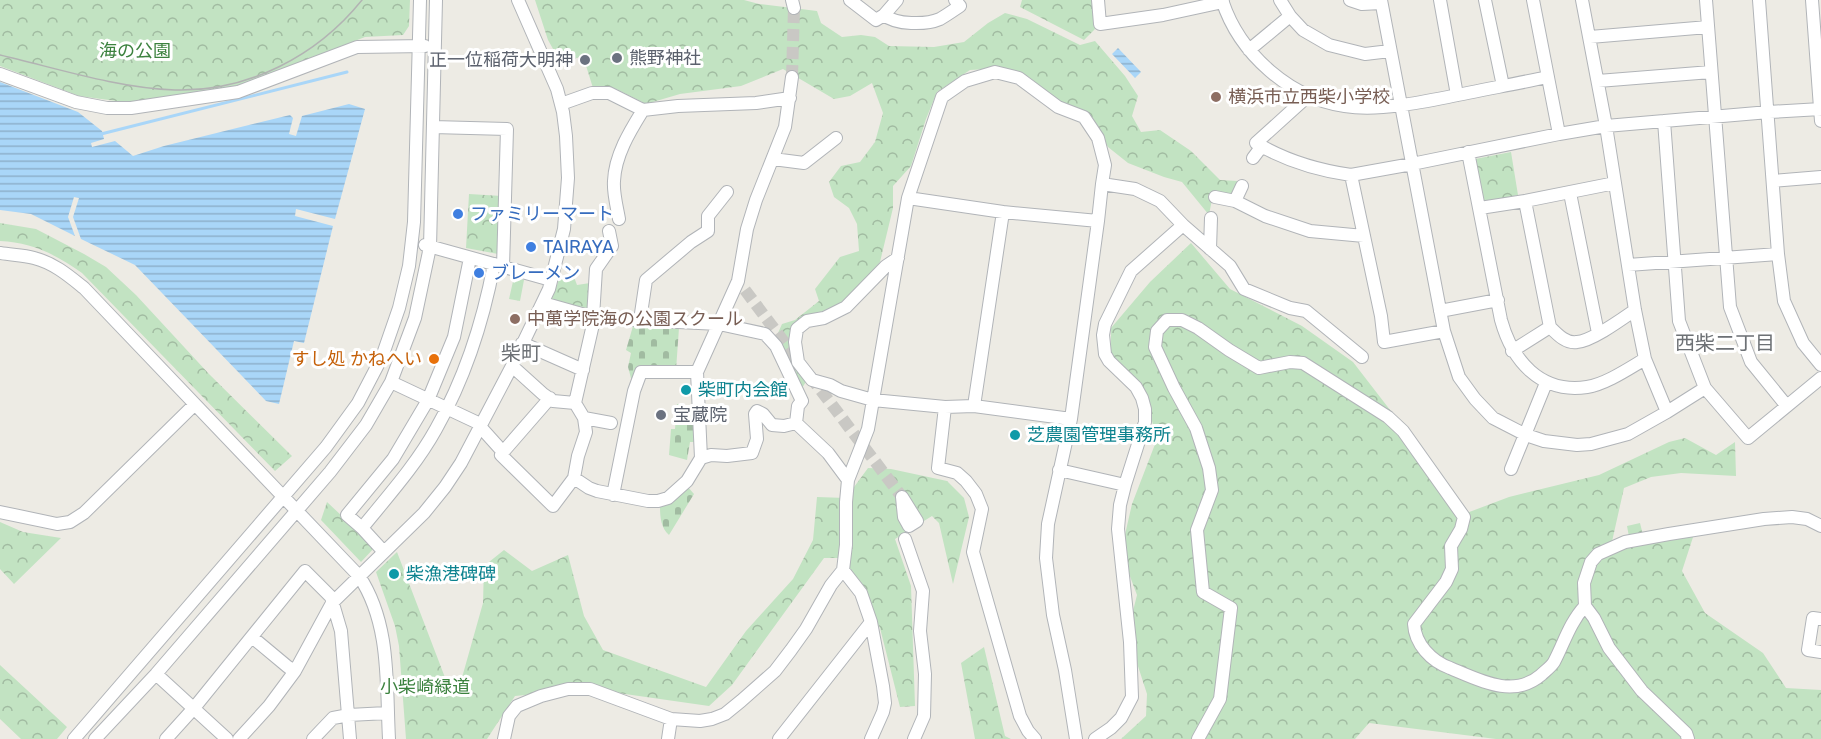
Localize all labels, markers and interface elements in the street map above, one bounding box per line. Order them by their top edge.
park label: 海の公園 [99,40,171,62]
place label: 熊野神社 [629,47,701,69]
place label: 正一位稲荷大明神 [429,49,573,71]
marker: 熊野神社 [610,51,624,65]
marker: 正一位稲荷大明神 [578,53,592,67]
place label: 横浜市立西柴小学校 [1228,86,1390,108]
marker: 横浜市立西柴小学校 [1209,90,1223,104]
place label: ファミリーマート [470,203,614,225]
marker: ファミリーマート [451,207,465,221]
place label: TAIRAYA [543,236,614,258]
marker: TAIRAYA [524,240,538,254]
place label: ブレーメン [491,262,580,284]
marker: ブレーメン [472,266,486,280]
place label: 中萬学院海の公園スクール [527,308,743,330]
marker: 中萬学院海の公園スクール [508,312,522,326]
district label: 西柴二丁目 [1675,331,1775,355]
district label: 柴町 [501,341,541,365]
place label: すし処 かねへい [292,348,422,370]
marker: すし処 かねへい [427,352,441,366]
place label: 柴町内会館 [698,379,788,401]
marker: 柴町内会館 [679,383,693,397]
place label: 宝蔵院 [673,404,727,426]
marker: 宝蔵院 [654,408,668,422]
place label: 芝農園管理事務所 [1027,424,1171,446]
marker: 芝農園管理事務所 [1008,428,1022,442]
place label: 柴漁港碑碑 [406,563,496,585]
marker: 柴漁港碑碑 [387,567,401,581]
park label: 小柴崎緑道 [380,676,470,698]

